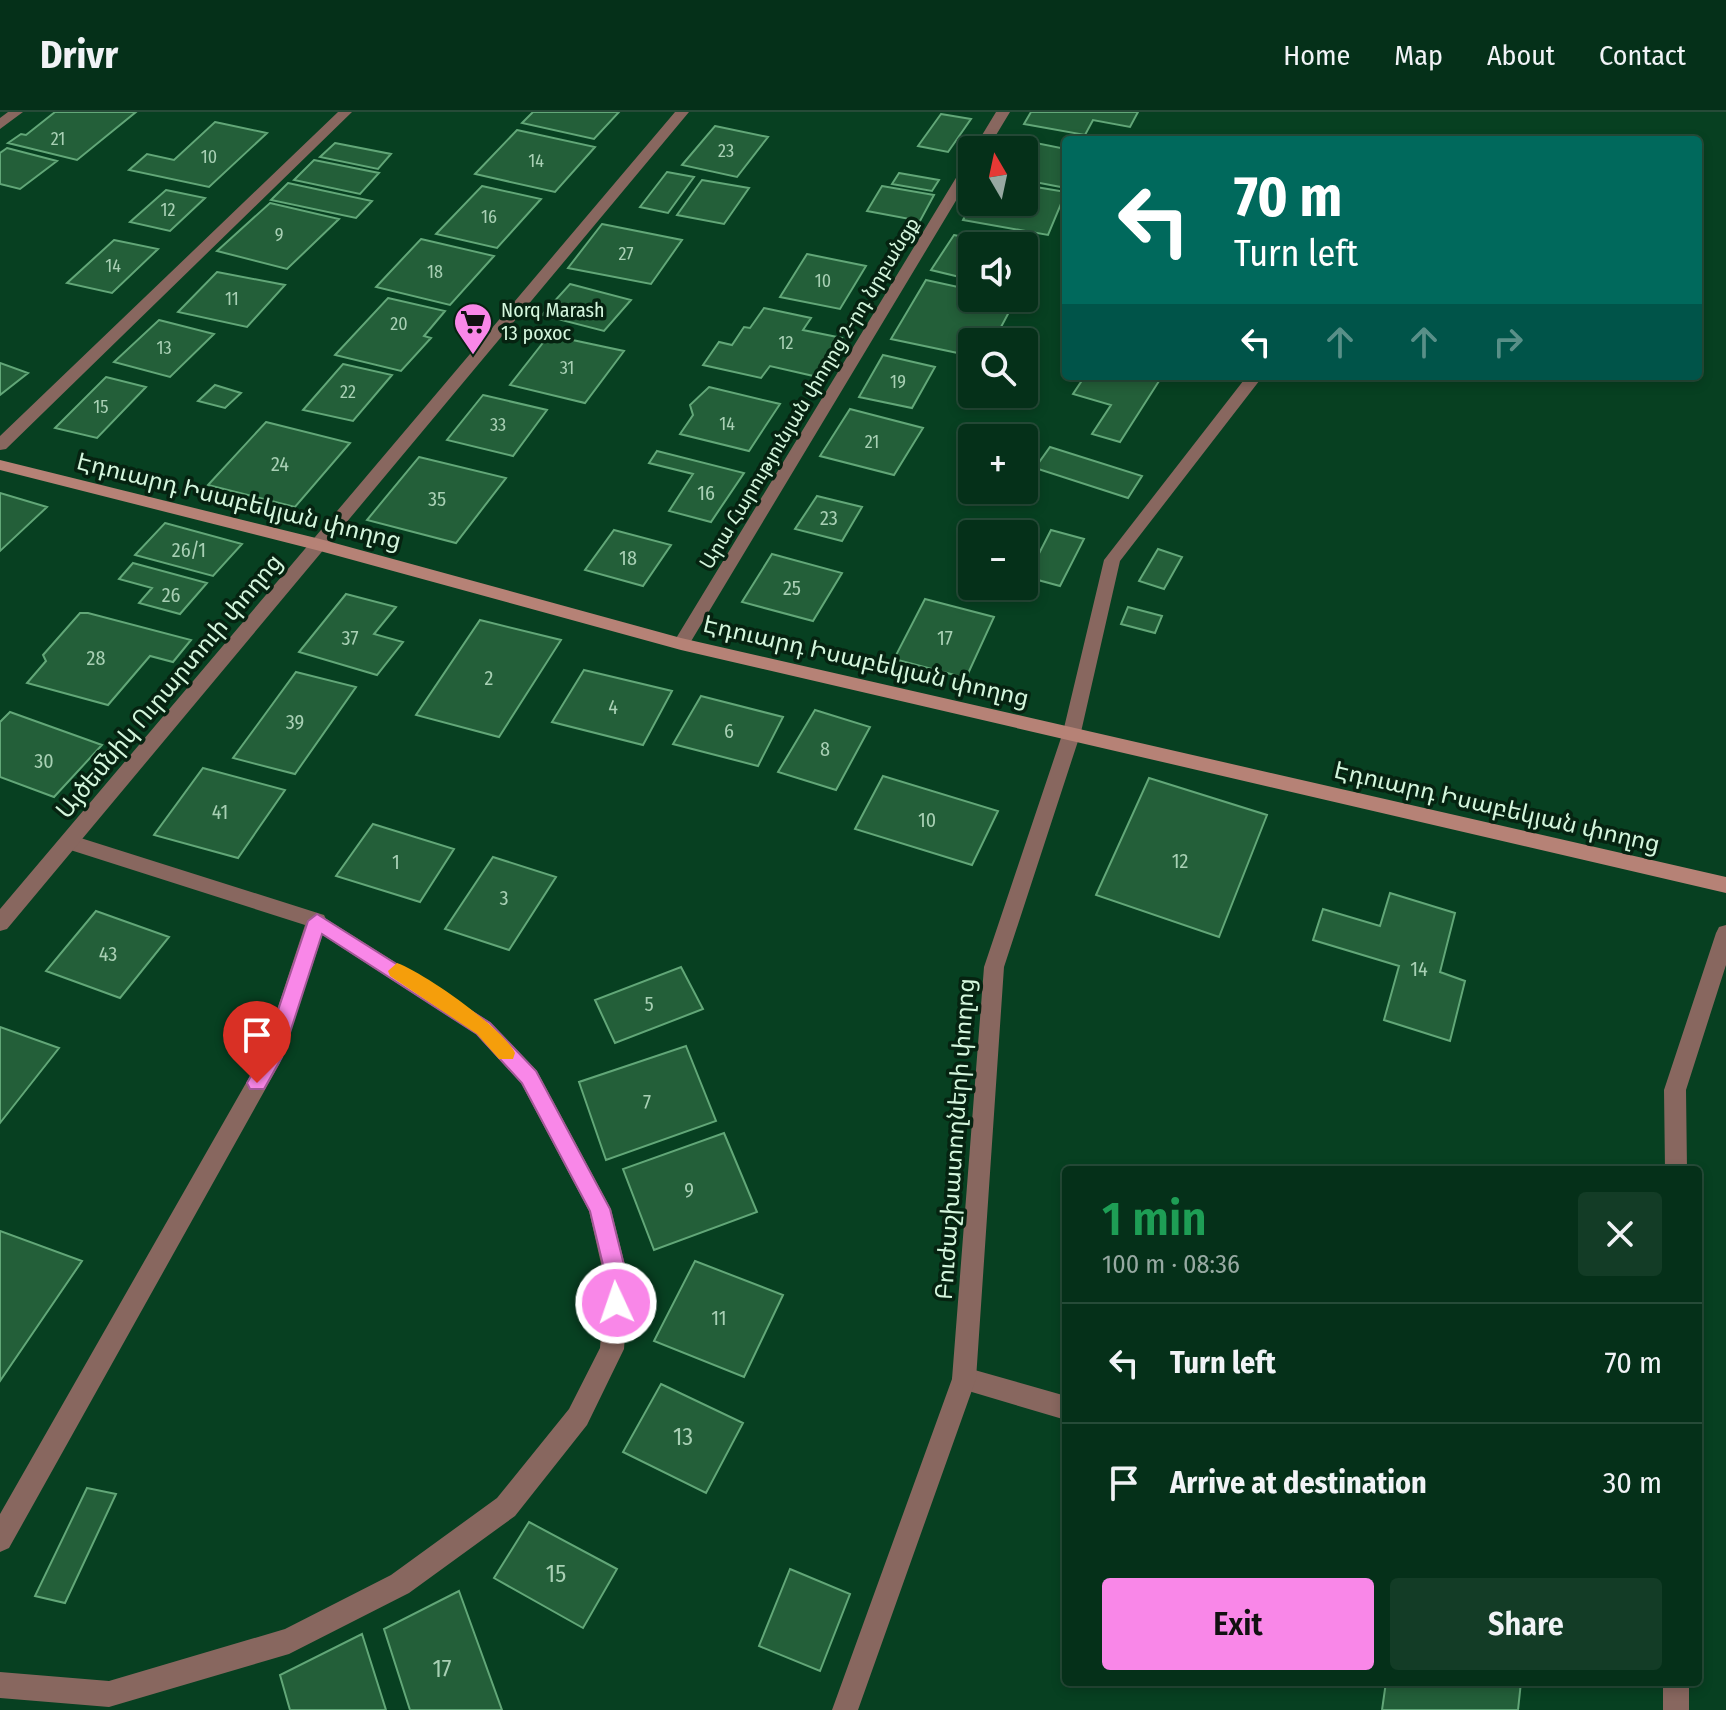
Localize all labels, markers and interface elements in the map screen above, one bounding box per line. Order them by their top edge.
text: Drivr [40,32,118,78]
text: Home [1283,39,1350,72]
text: Map [1394,39,1443,72]
text: About [1487,39,1555,72]
text: Contact [1599,39,1686,72]
house number: 21 [51,128,65,150]
north arrow [958,136,1038,216]
map controls [958,136,1038,600]
house number: 23 [718,140,734,162]
house number: 10 [201,146,217,168]
house number: 14 [528,150,544,172]
text: 70 m [1234,164,1342,231]
icon: left [1102,168,1206,272]
house number: 12 [161,199,176,221]
house number: 16 [481,206,497,228]
street label: Արա Հարությունյան փողոց 2-րդ նրբանցք [694,213,924,573]
house number: 9 [275,224,283,246]
button: sound [958,232,1038,312]
text: Turn left [1234,232,1358,276]
house number: 27 [618,243,634,265]
house number: 14 [105,255,121,277]
house number: 18 [427,261,443,283]
house number: 10 [815,270,831,292]
house number: 11 [225,288,239,310]
place label: Norq Marash 13 poxoc [501,298,605,345]
supermarket icon: Norq Marash 13 poxoc [452,301,494,356]
house number: 20 [390,313,408,335]
icon: left [1234,320,1278,364]
icon: ahead [1318,320,1362,364]
icon: ahead [1402,320,1446,364]
icon: right [1486,320,1530,364]
button: search [958,328,1038,408]
house number: 12 [779,332,794,354]
house number: 13 [156,337,172,359]
house number: 31 [560,357,574,379]
house number: 19 [890,371,906,393]
house number: 22 [340,381,356,403]
house number: 15 [93,396,109,418]
house number: 14 [719,413,735,435]
house number: 33 [490,414,506,436]
button: + [958,424,1038,504]
house number: 21 [865,431,879,453]
street label: Էդուարդ Իսաբեկյան փողոց [74,447,404,555]
house number: 24 [271,452,289,476]
house number: 16 [697,481,715,505]
house number: 35 [428,487,446,511]
house number: 23 [820,506,838,530]
button: − [958,520,1038,600]
house number: 26/1 [172,538,206,562]
house number: 18 [619,546,637,570]
street label: Այծեմնիկ Ուրարտուի փողոց [50,548,288,824]
house number: 25 [783,576,801,600]
house number: 26 [162,583,180,607]
street label: Էդուարդ Իսաբեկյան փողոց [700,610,1032,712]
house number: 37 [341,626,359,650]
house number: 17 [937,626,953,650]
house number: 28 [87,646,105,670]
house number: 2 [485,666,494,690]
house number: 4 [608,695,618,719]
house number: 39 [286,710,304,734]
house number: 6 [724,719,734,743]
house number: 8 [820,737,830,761]
house number: 30 [34,749,54,773]
street label: Էդուարդ Իսաբեկյան փողոց [1331,756,1663,858]
house number: 41 [212,800,228,824]
house number: 10 [918,808,936,832]
house number: 12 [1172,849,1188,873]
house number: 1 [392,850,400,874]
house number: 3 [499,886,509,910]
house number: 43 [99,942,117,966]
house number: 14 [1410,957,1428,981]
street label: Բուժաշխատողների փողոց [930,977,980,1301]
house number: 5 [644,992,654,1016]
pin [223,1001,291,1083]
icon: arrive [235,1013,279,1057]
house number: 7 [643,1090,651,1114]
house number: 9 [684,1178,694,1202]
text: 1 min [1102,1190,1207,1248]
button: close [1578,1192,1662,1276]
text: 100 m · 08:36 [1102,1249,1240,1280]
position arrow [574,1261,658,1345]
house number: 11 [711,1306,727,1330]
icon: left [1102,1341,1146,1385]
text: Turn left [1170,1345,1276,1381]
text: 70 m [1604,1345,1662,1381]
house number: 13 [673,1423,693,1451]
icon: arrive [1102,1461,1146,1505]
text: Arrive at destination [1170,1465,1427,1501]
text: 30 m [1603,1465,1662,1501]
house number: 15 [546,1560,566,1588]
button: Exit [1102,1578,1374,1670]
button: Share [1390,1578,1662,1670]
house number: 17 [432,1655,452,1683]

